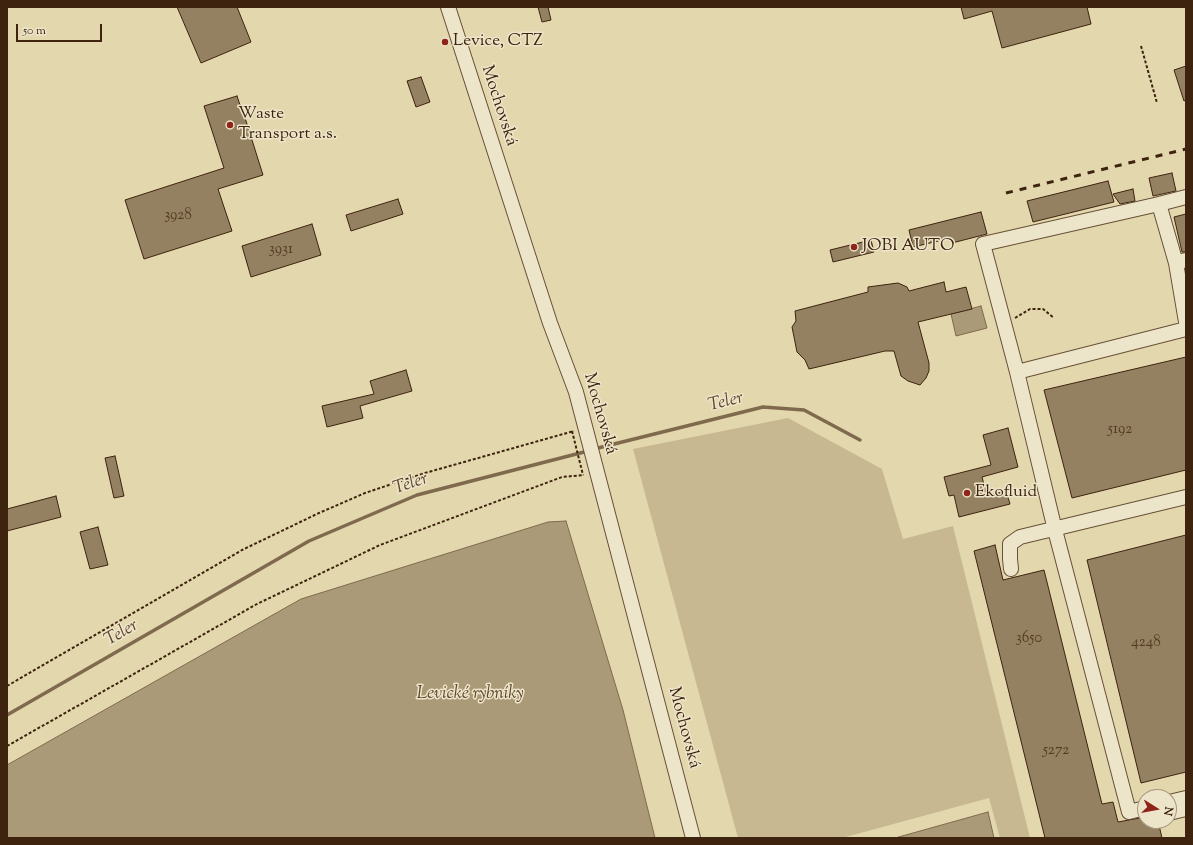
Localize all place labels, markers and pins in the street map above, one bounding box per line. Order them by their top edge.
place label: Levice, CTZ [453,32,543,52]
marker: Levice, CTZ [440,37,450,47]
place label: Waste Transport a.s. [238,105,337,145]
marker: Waste Transport a.s. [225,120,235,130]
place label: JOBI AUTO [862,237,954,257]
marker: JOBI AUTO [849,242,859,252]
place label: Ekofluid [975,483,1037,503]
marker: Ekofluid [962,488,972,498]

